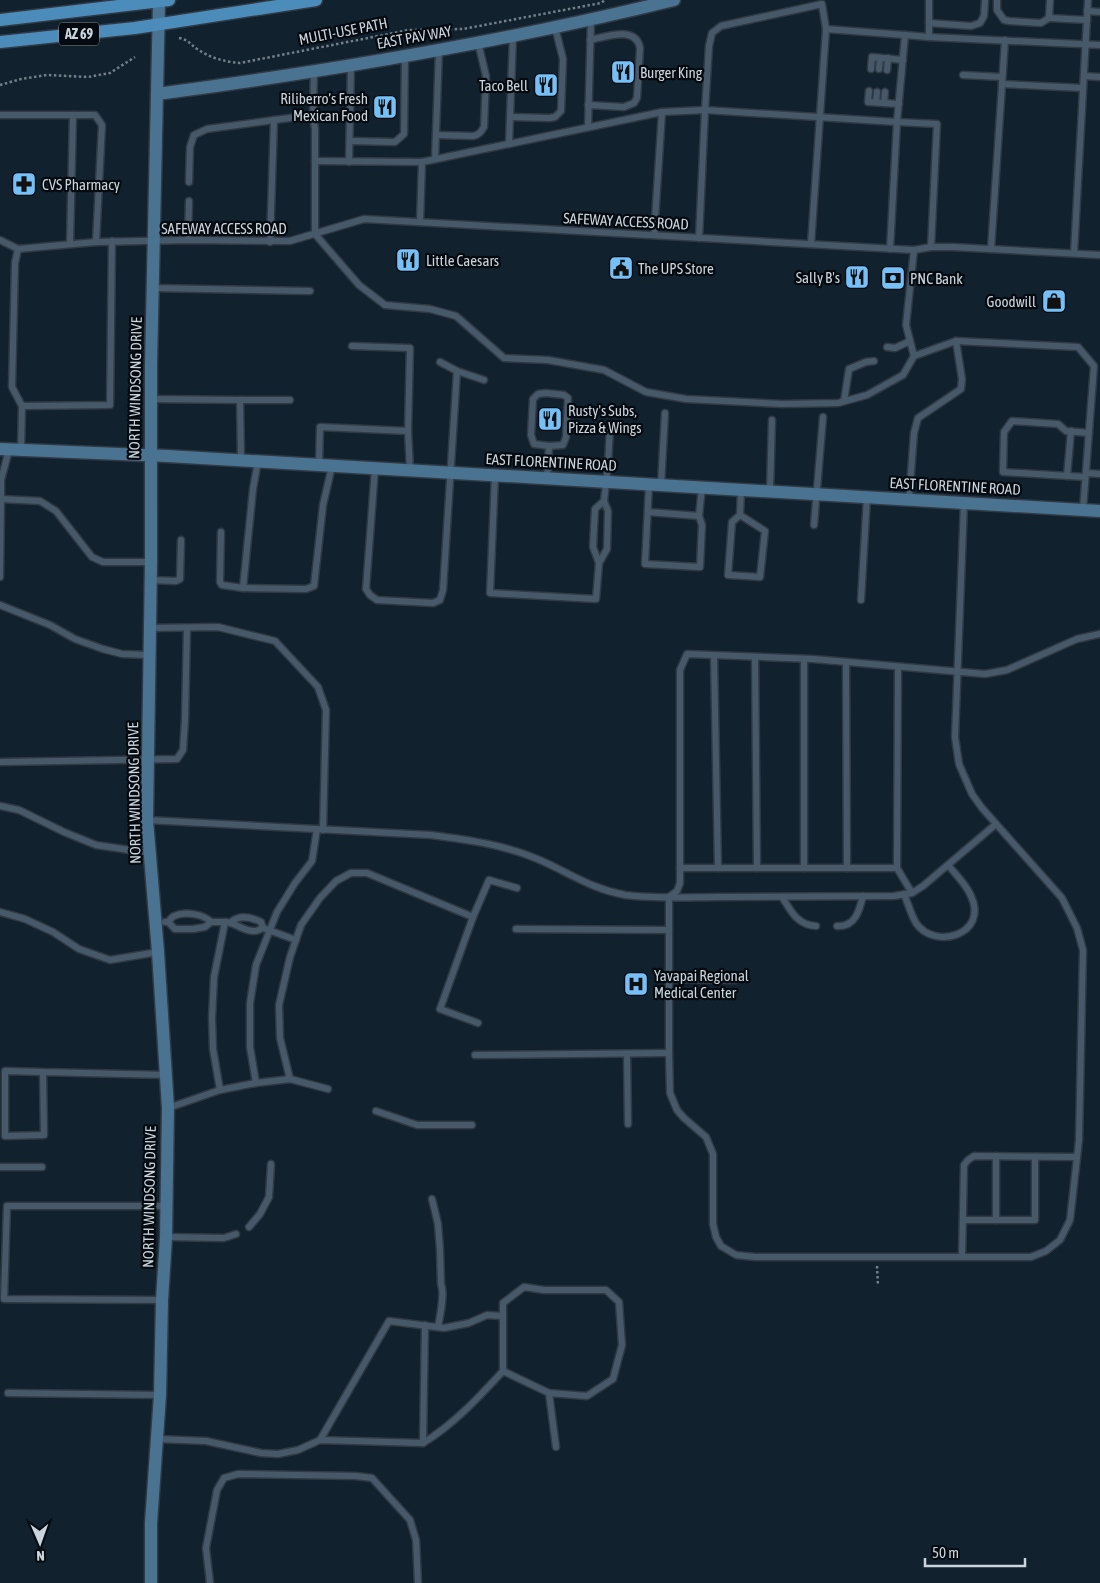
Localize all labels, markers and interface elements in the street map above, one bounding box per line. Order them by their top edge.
street label: MULTI-USE PATH [297,14,389,48]
road number: AZ 69 [59,22,99,46]
street label: EAST PAV WAY [375,22,453,52]
restaurant icon: Burger King [610,59,636,85]
place label: Burger King [640,64,703,81]
restaurant icon: Taco Bell [533,72,559,98]
place label: Taco Bell [479,77,528,94]
place label: Riliberro’s Fresh Mexican Food [280,90,368,124]
restaurant icon: Riliberro’s Fresh Mexican Food [372,94,398,120]
pharmacy icon: CVS Pharmacy [11,171,37,197]
place label: CVS Pharmacy [42,176,120,193]
street label: SAFEWAY ACCESS ROAD [563,209,689,233]
street label: SAFEWAY ACCESS ROAD [161,220,287,237]
restaurant icon: Little Caesars [395,247,421,273]
place label: Little Caesars [426,252,499,269]
public building icon: The UPS Store [608,255,634,281]
place label: The UPS Store [638,260,714,277]
restaurant icon: Sally B's [844,264,870,290]
bank icon: PNC Bank [880,265,906,291]
place label: Sally B's [796,269,840,286]
place label: PNC Bank [910,270,963,287]
shop icon: Goodwill [1041,288,1067,314]
place label: Goodwill [986,293,1036,310]
street label: NORTH WINDSONG DRIVE [125,316,145,459]
place label: Rusty's Subs, Pizza & Wings [568,402,642,436]
restaurant icon: Rusty's Subs, Pizza & Wings [537,406,563,432]
street label: EAST FLORENTINE ROAD [485,450,617,474]
street label: EAST FLORENTINE ROAD [889,474,1021,498]
street label: NORTH WINDSONG DRIVE [124,721,144,864]
place label: Yavapai Regional Medical Center [654,967,749,1001]
hospital icon: Yavapai Regional Medical Center [623,971,649,997]
street label: NORTH WINDSONG DRIVE [139,1125,159,1268]
north arrow [15,1518,65,1568]
scale bar [925,1536,1025,1568]
text: 50 m [932,1544,959,1561]
text: N [36,1548,45,1564]

